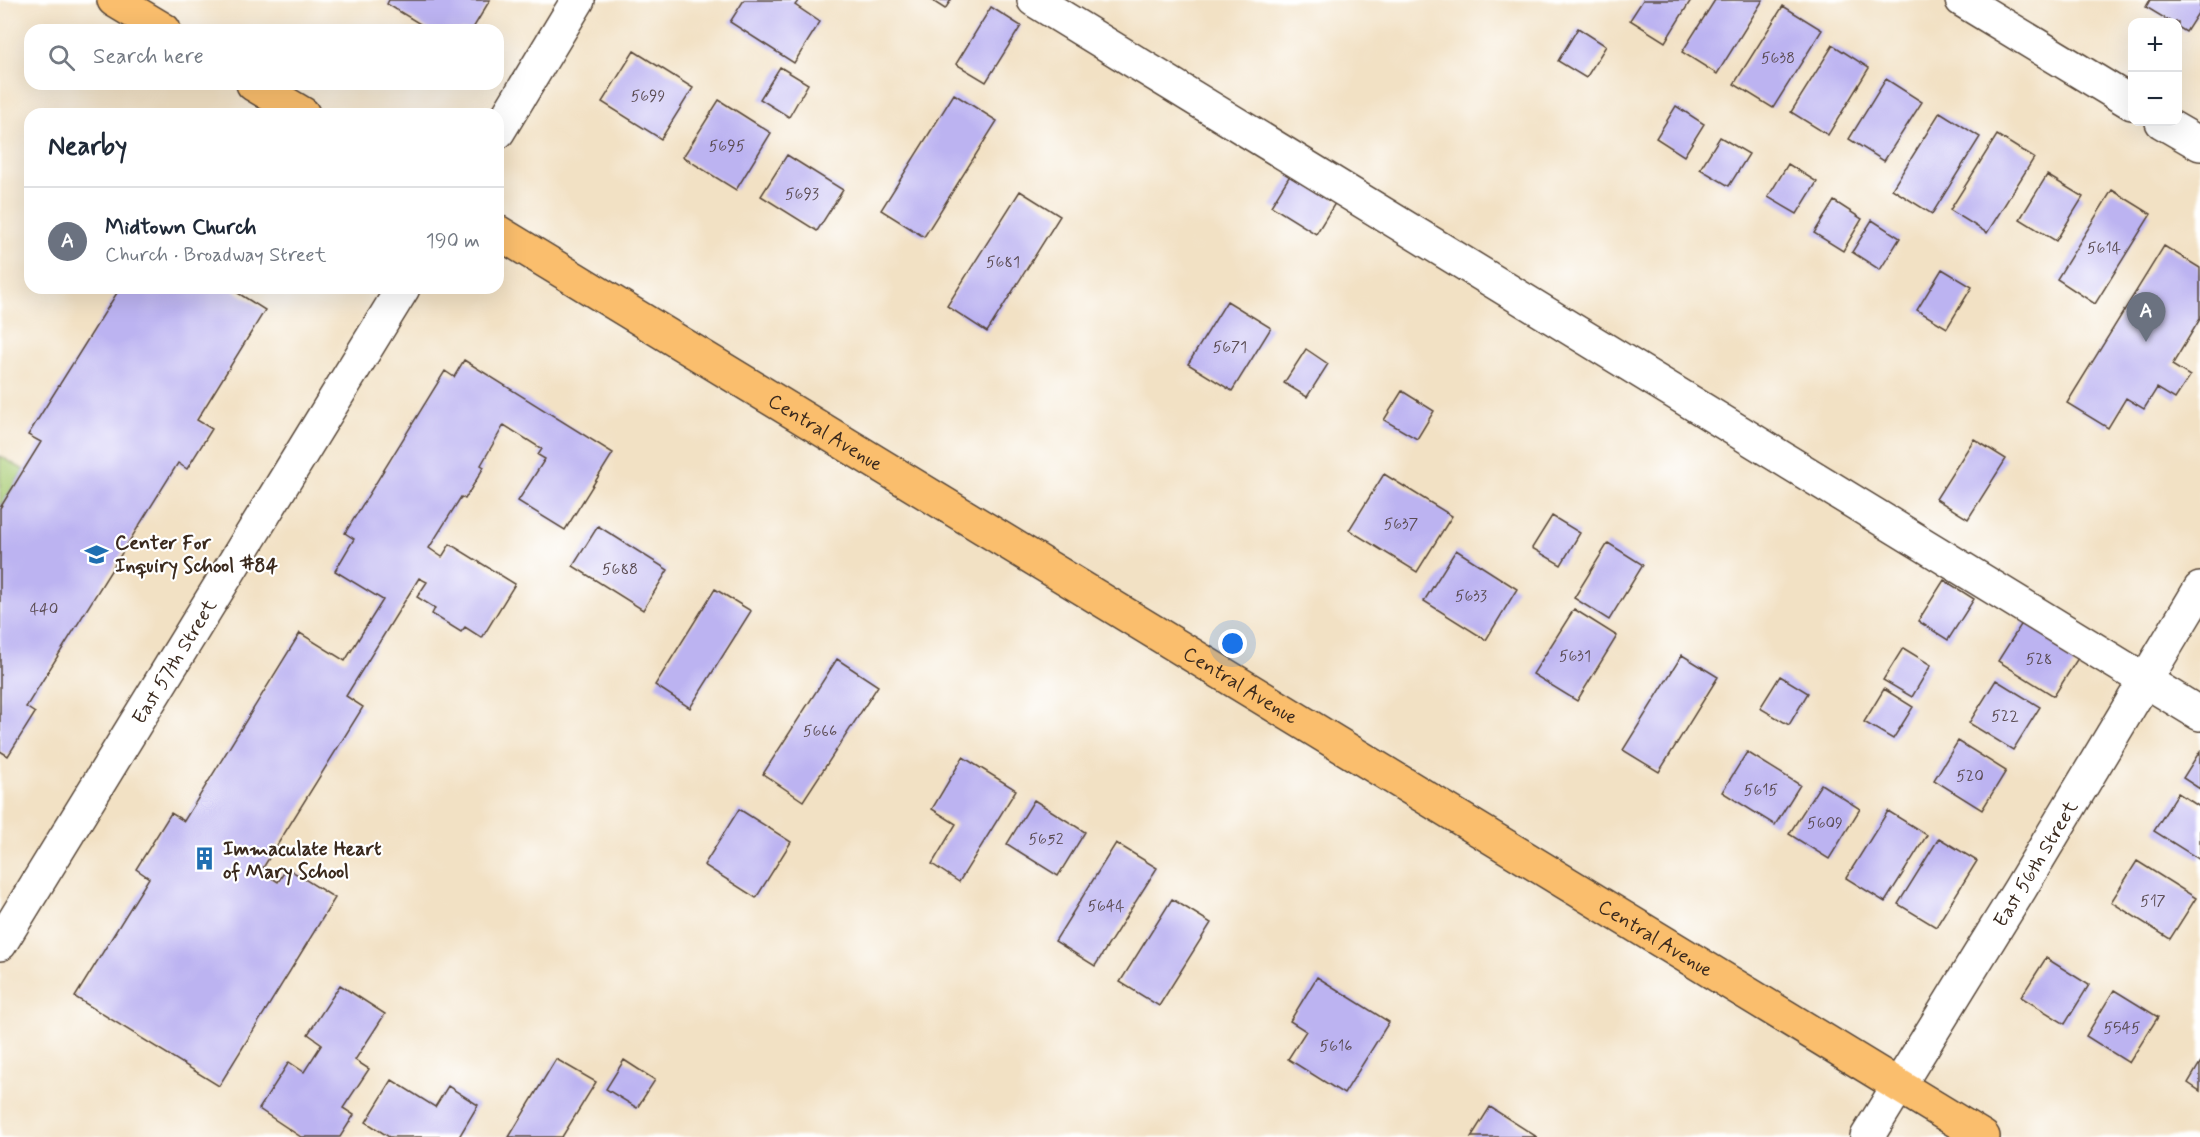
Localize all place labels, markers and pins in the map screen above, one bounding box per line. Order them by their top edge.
pin: A [2126,292,2166,342]
place label: Center For Inquiry School #84 [115,530,279,580]
school or university icon: Center For Inquiry School #84 [84,541,110,567]
place label: Immaculate Heart of Mary School [223,836,382,886]
building icon: Immaculate Heart of Mary School [192,846,218,872]

